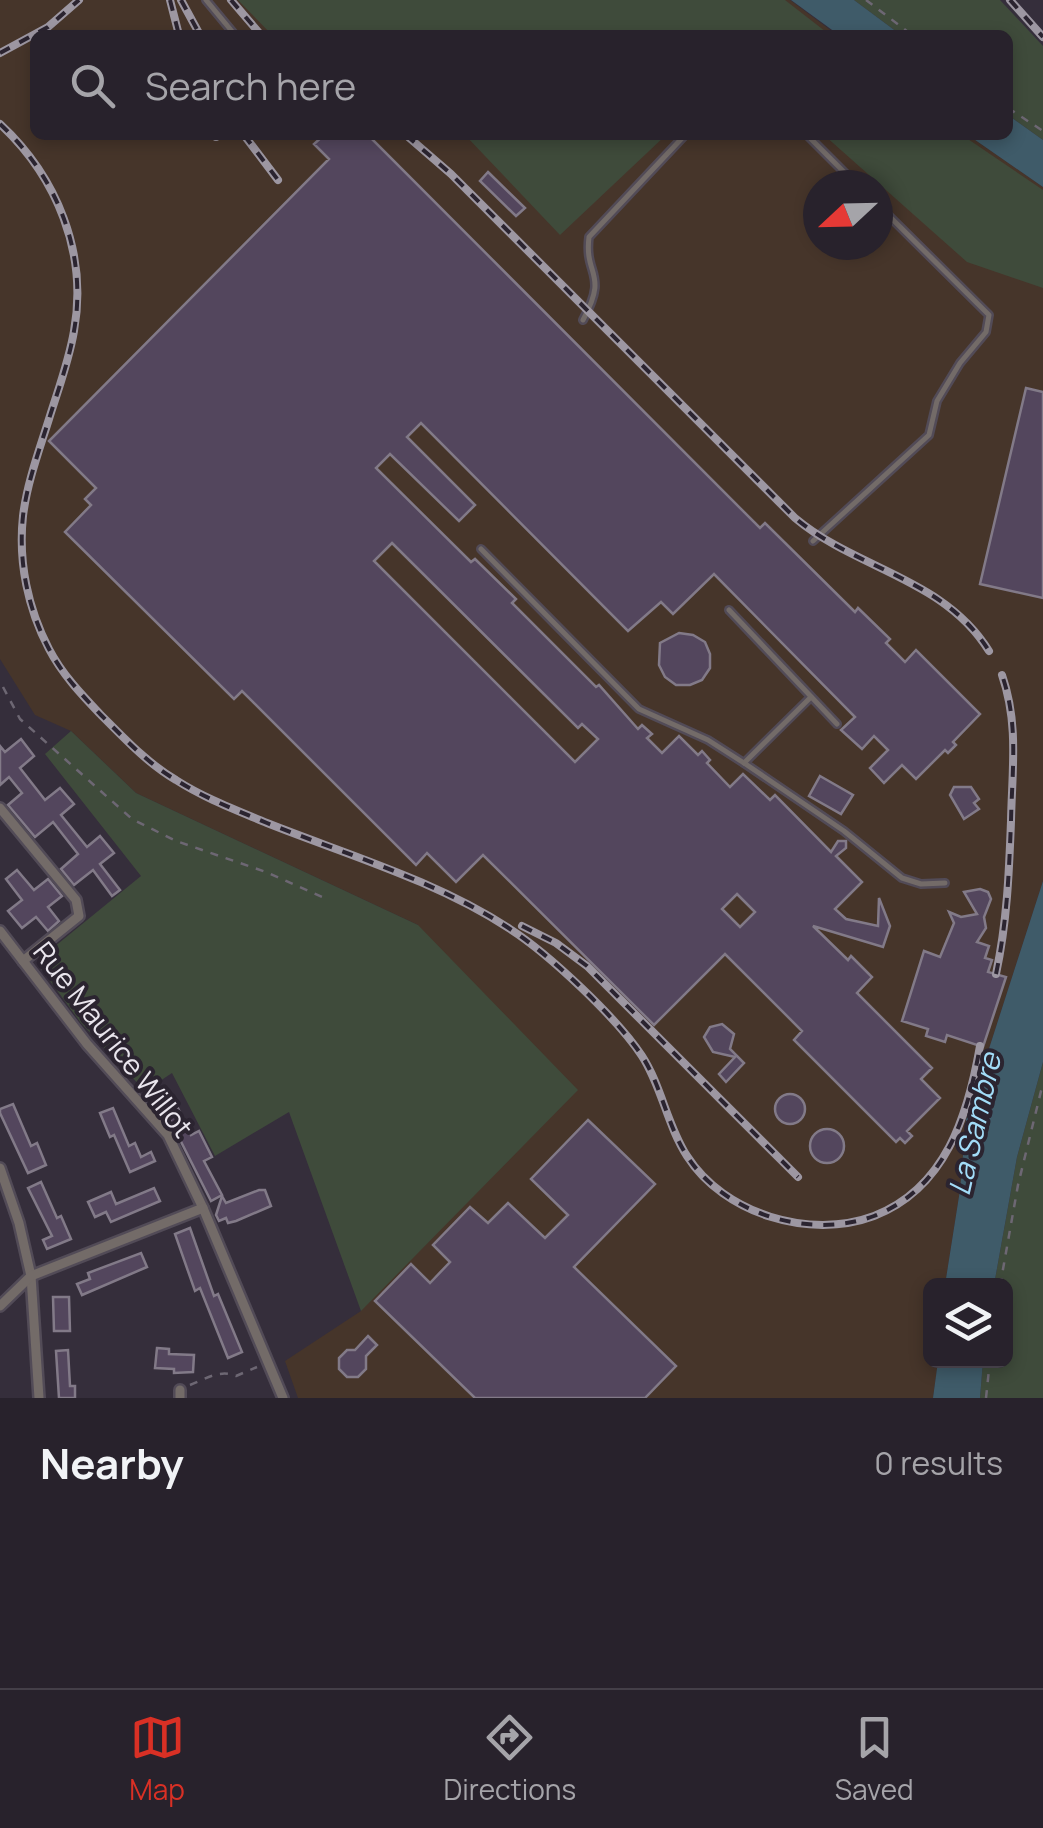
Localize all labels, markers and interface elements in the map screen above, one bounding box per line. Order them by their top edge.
search box [30,30,1013,140]
icon: search [65,58,120,113]
text: Search here [145,59,356,111]
north arrow [803,170,893,260]
street label: Rue Maurice Willot [26,933,202,1145]
water label: La Sambre [938,1048,1011,1199]
map controls [923,1278,1013,1368]
button: layers [923,1278,1013,1368]
text: Nearby [40,1434,184,1492]
text: 0 results [874,1441,1003,1485]
tab: Map [129,1710,185,1808]
tab: Directions [444,1710,576,1808]
tab: Saved [835,1710,914,1808]

